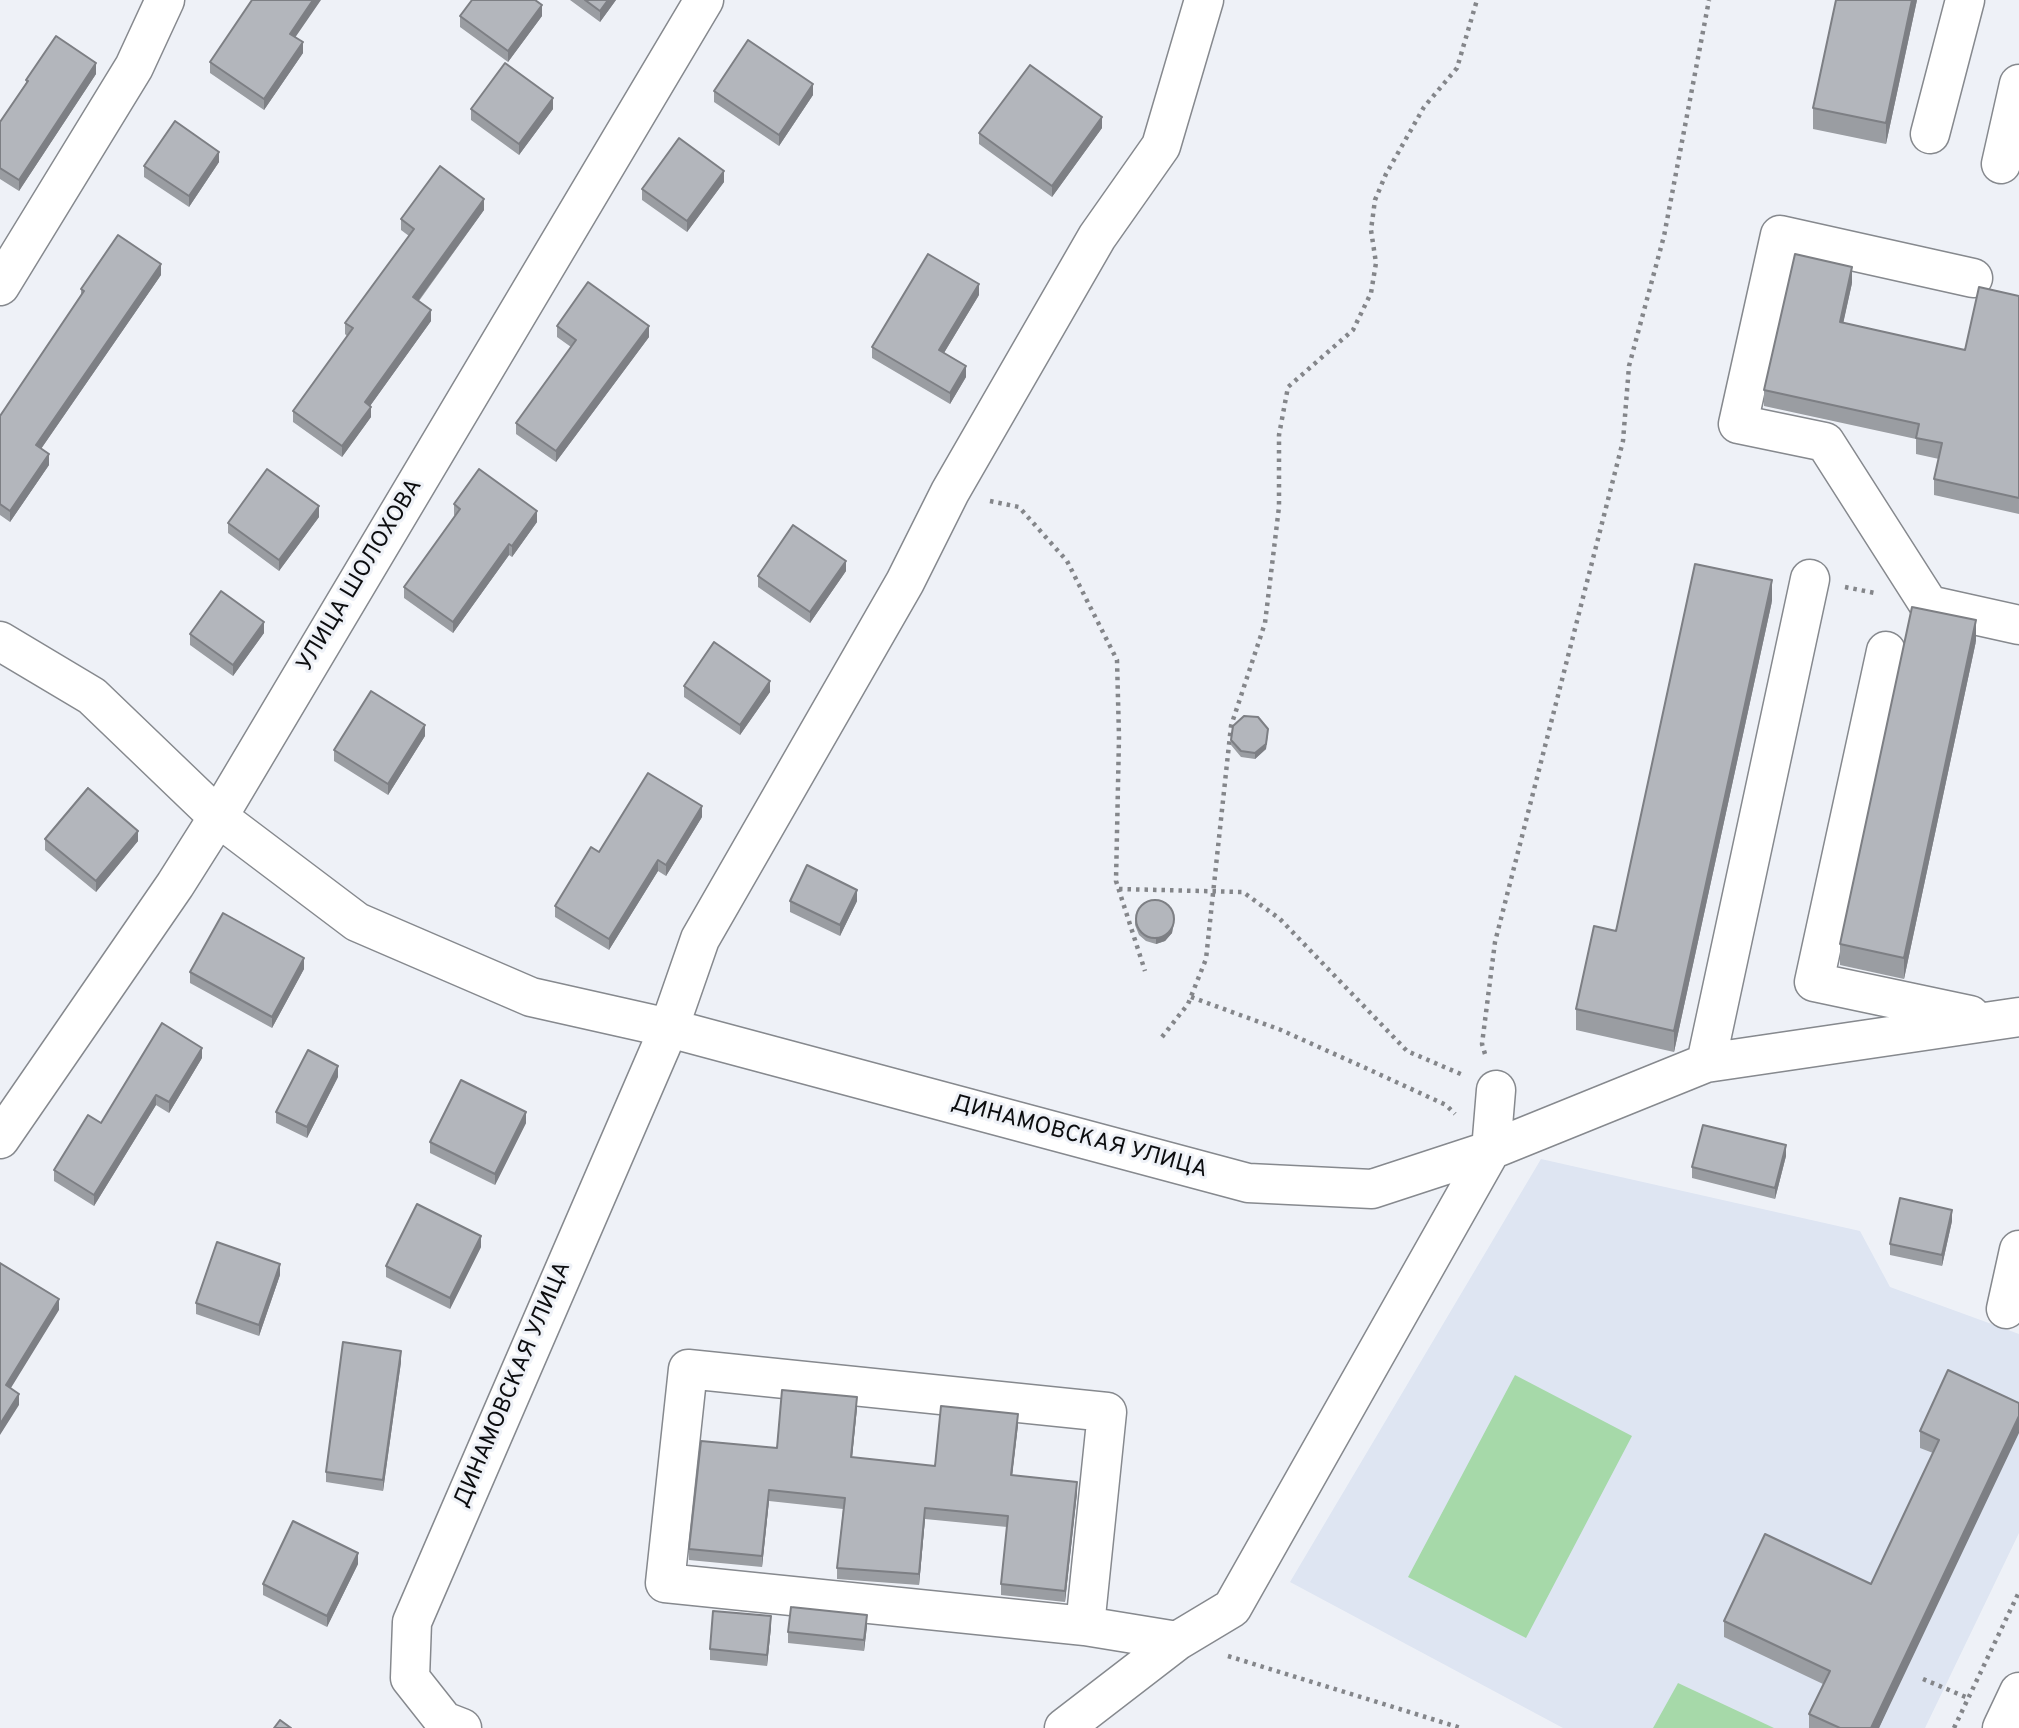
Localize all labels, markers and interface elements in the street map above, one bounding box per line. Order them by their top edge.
street label: УЛИЦА ШОЛОХОВА [293,475,429,677]
street label: ДИНАМОВСКАЯ УЛИЦА [948,1090,1210,1186]
street label: ДИНАМОВСКАЯ УЛИЦА [450,1258,578,1512]

